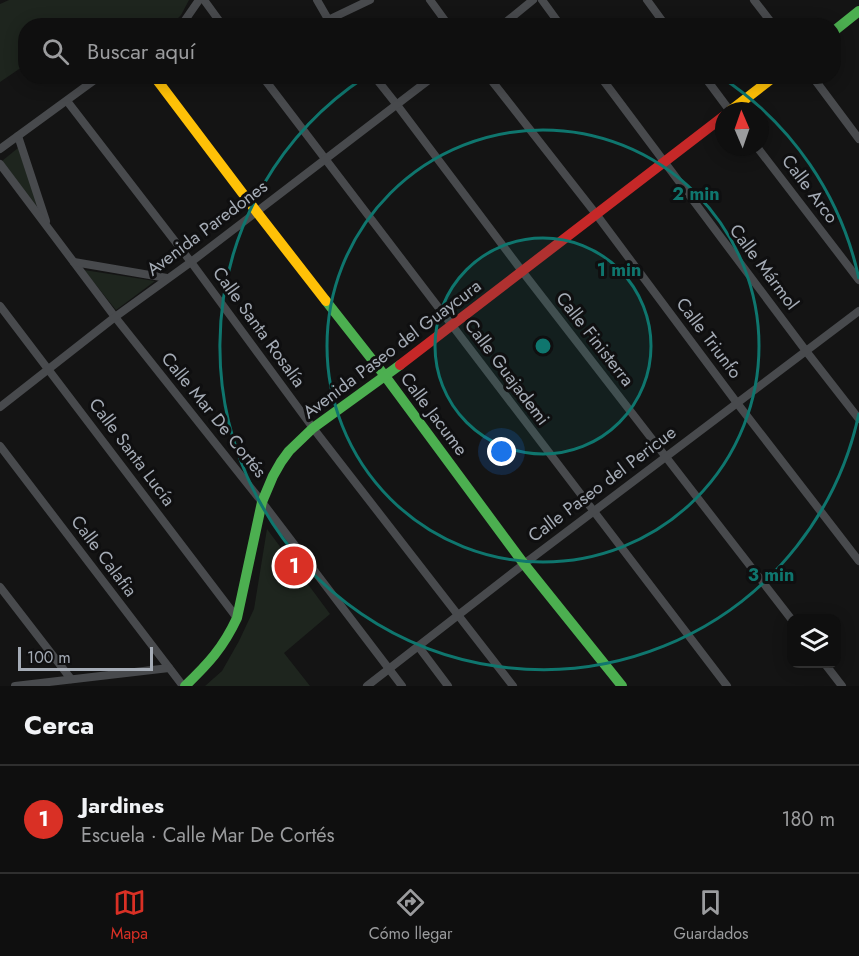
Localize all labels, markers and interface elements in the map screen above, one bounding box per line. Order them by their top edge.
search box [18,18,841,84]
icon: search [39,35,72,68]
text: Buscar aquí [87,35,195,67]
north arrow [715,102,769,156]
street label: Calle Arco [775,149,845,229]
street label: Avenida Paredones [141,174,273,282]
text: 2 min [672,181,720,207]
street label: Calle Mármol [723,219,805,315]
text: 1 min [597,257,641,283]
street label: Calle Santa Rosalía [206,261,312,393]
street label: Avenida Paseo del Guaycura [297,273,487,425]
street label: Calle Finisterra [550,286,640,392]
street label: Calle Triunfo [670,292,748,384]
street label: Calle Guajademi [458,313,556,431]
centre of rings [533,336,553,356]
street label: Calle Mar De Cortés [155,347,273,483]
street label: Calle Jacume [394,367,474,461]
street label: Calle Santa Lucía [83,392,181,512]
street label: Calle Paseo del Pericue [522,420,682,548]
your location [487,437,516,466]
street label: Calle Calafia [65,510,143,602]
pin: 1 [274,544,314,588]
text: 3 min [748,562,794,588]
map controls [787,614,841,668]
button: layers [787,614,841,668]
scale bar [18,644,153,672]
text: 100 m [27,646,71,669]
text: Cerca [24,706,94,744]
text: Jardines [81,789,164,821]
text: 1 [38,805,49,834]
text: 180 m [781,805,835,834]
text: Escuela · Calle Mar De Cortés [81,821,335,850]
tab: Mapa [110,886,148,945]
tab: Cómo llegar [369,886,452,945]
tab: Guardados [673,886,749,945]

